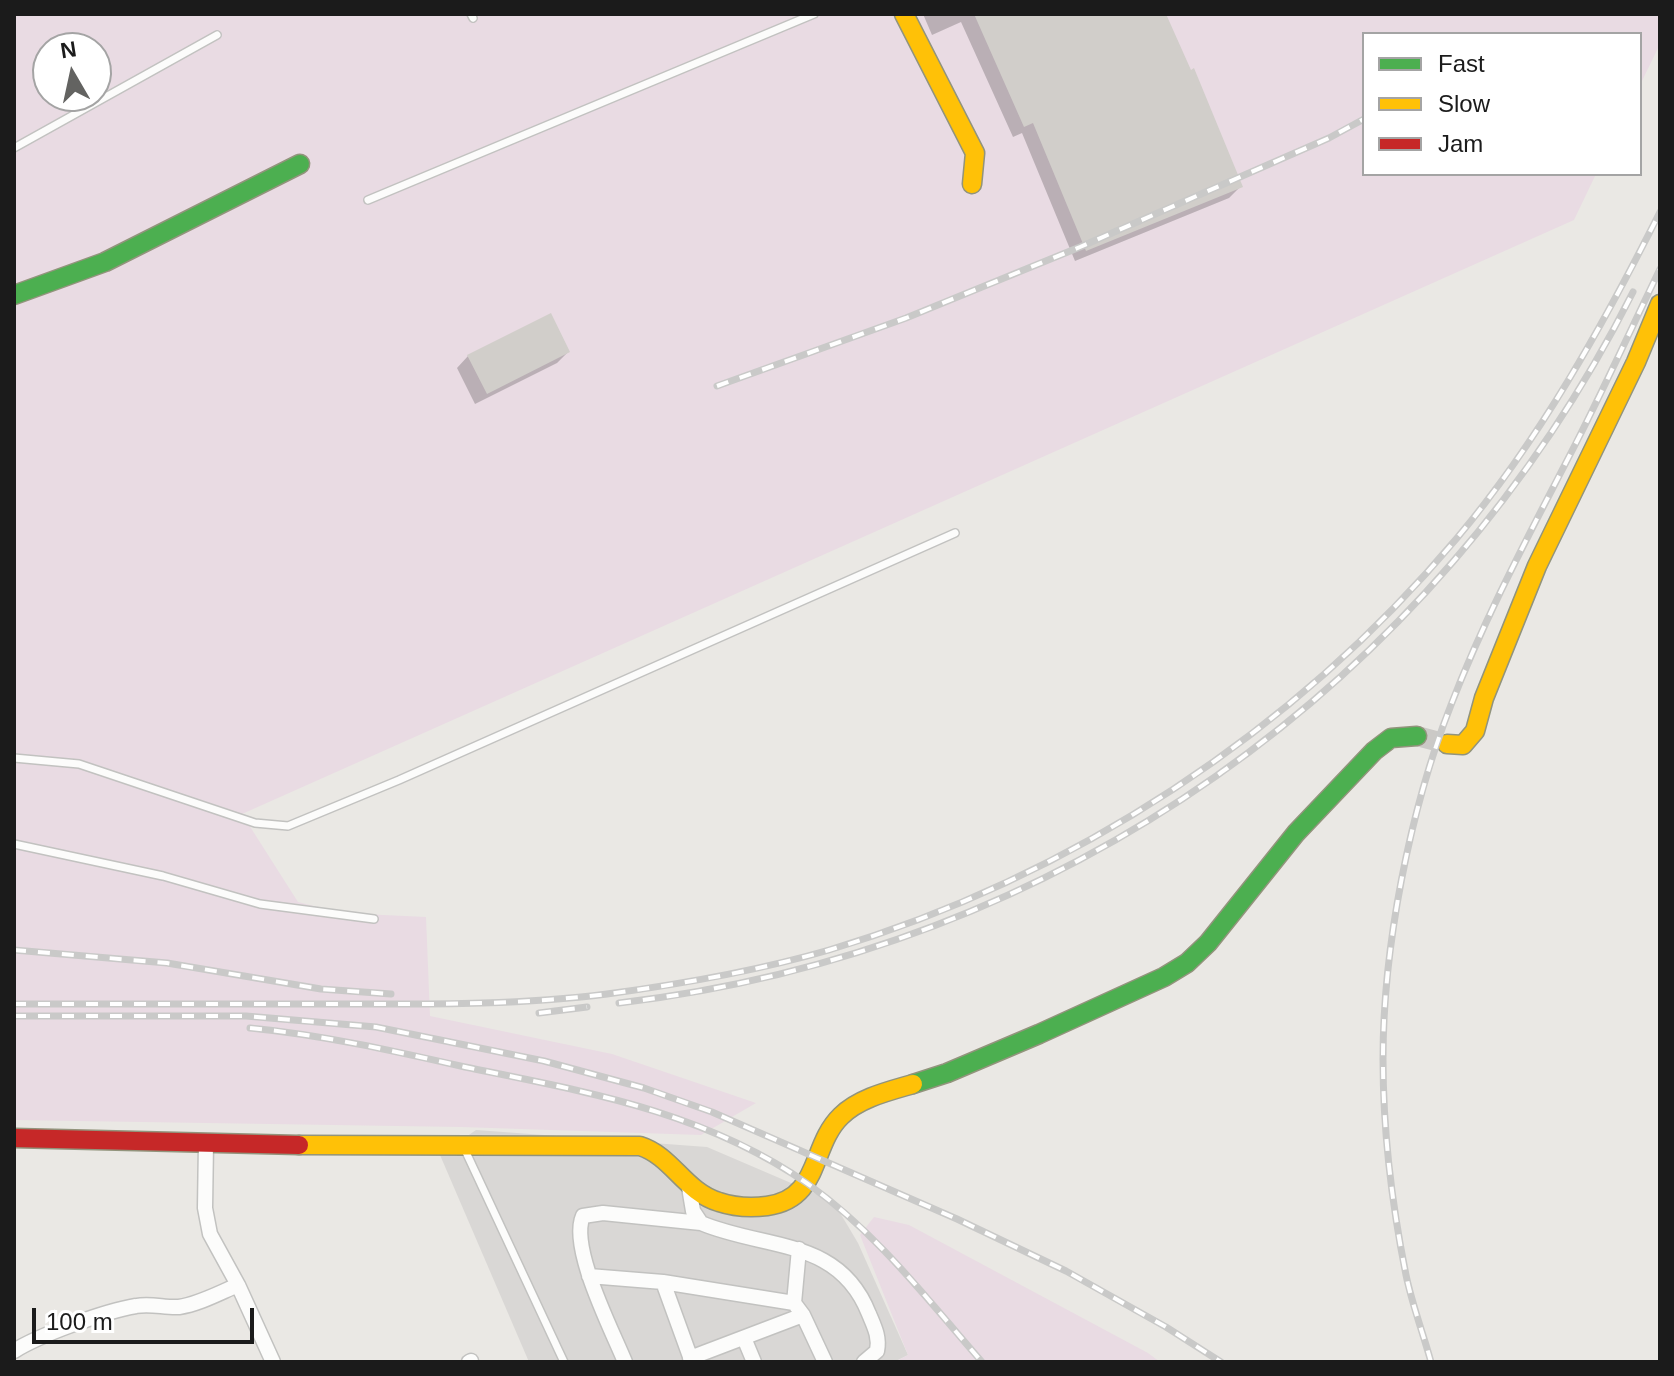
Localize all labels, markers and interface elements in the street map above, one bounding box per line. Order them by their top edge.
north arrow [32,32,112,112]
legend [1362,32,1642,176]
text: N [59,36,78,63]
text: Fast [1438,50,1485,77]
text: Slow [1438,90,1490,117]
text: Jam [1438,130,1483,157]
scale bar [36,1292,258,1342]
text: 100 m [46,1308,113,1335]

